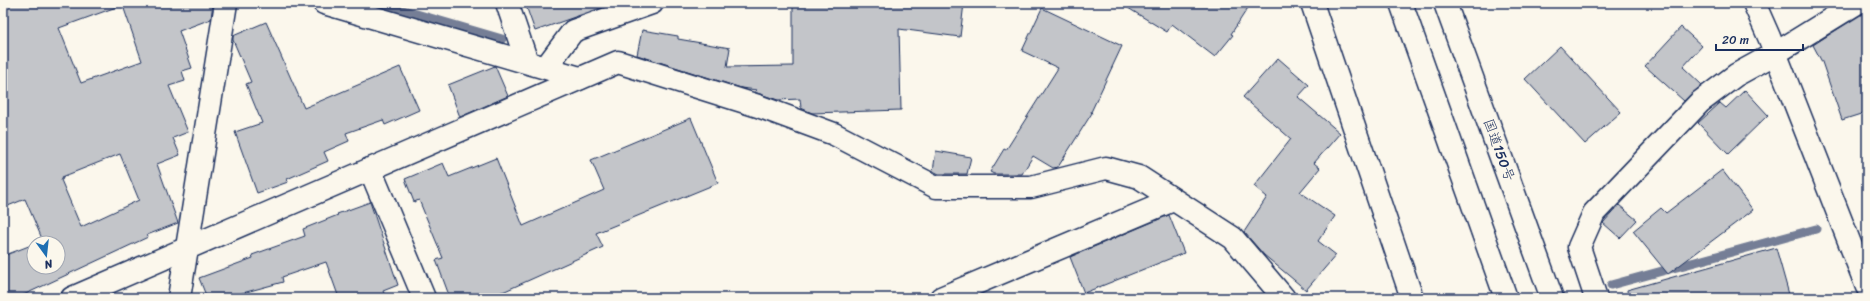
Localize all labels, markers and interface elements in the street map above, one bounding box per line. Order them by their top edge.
scale bar [1716,26,1803,52]
text: 20 m [1722,29,1749,51]
street label: 国道150号 [1476,115,1522,185]
north arrow [26,235,66,275]
text: N [42,254,56,274]

